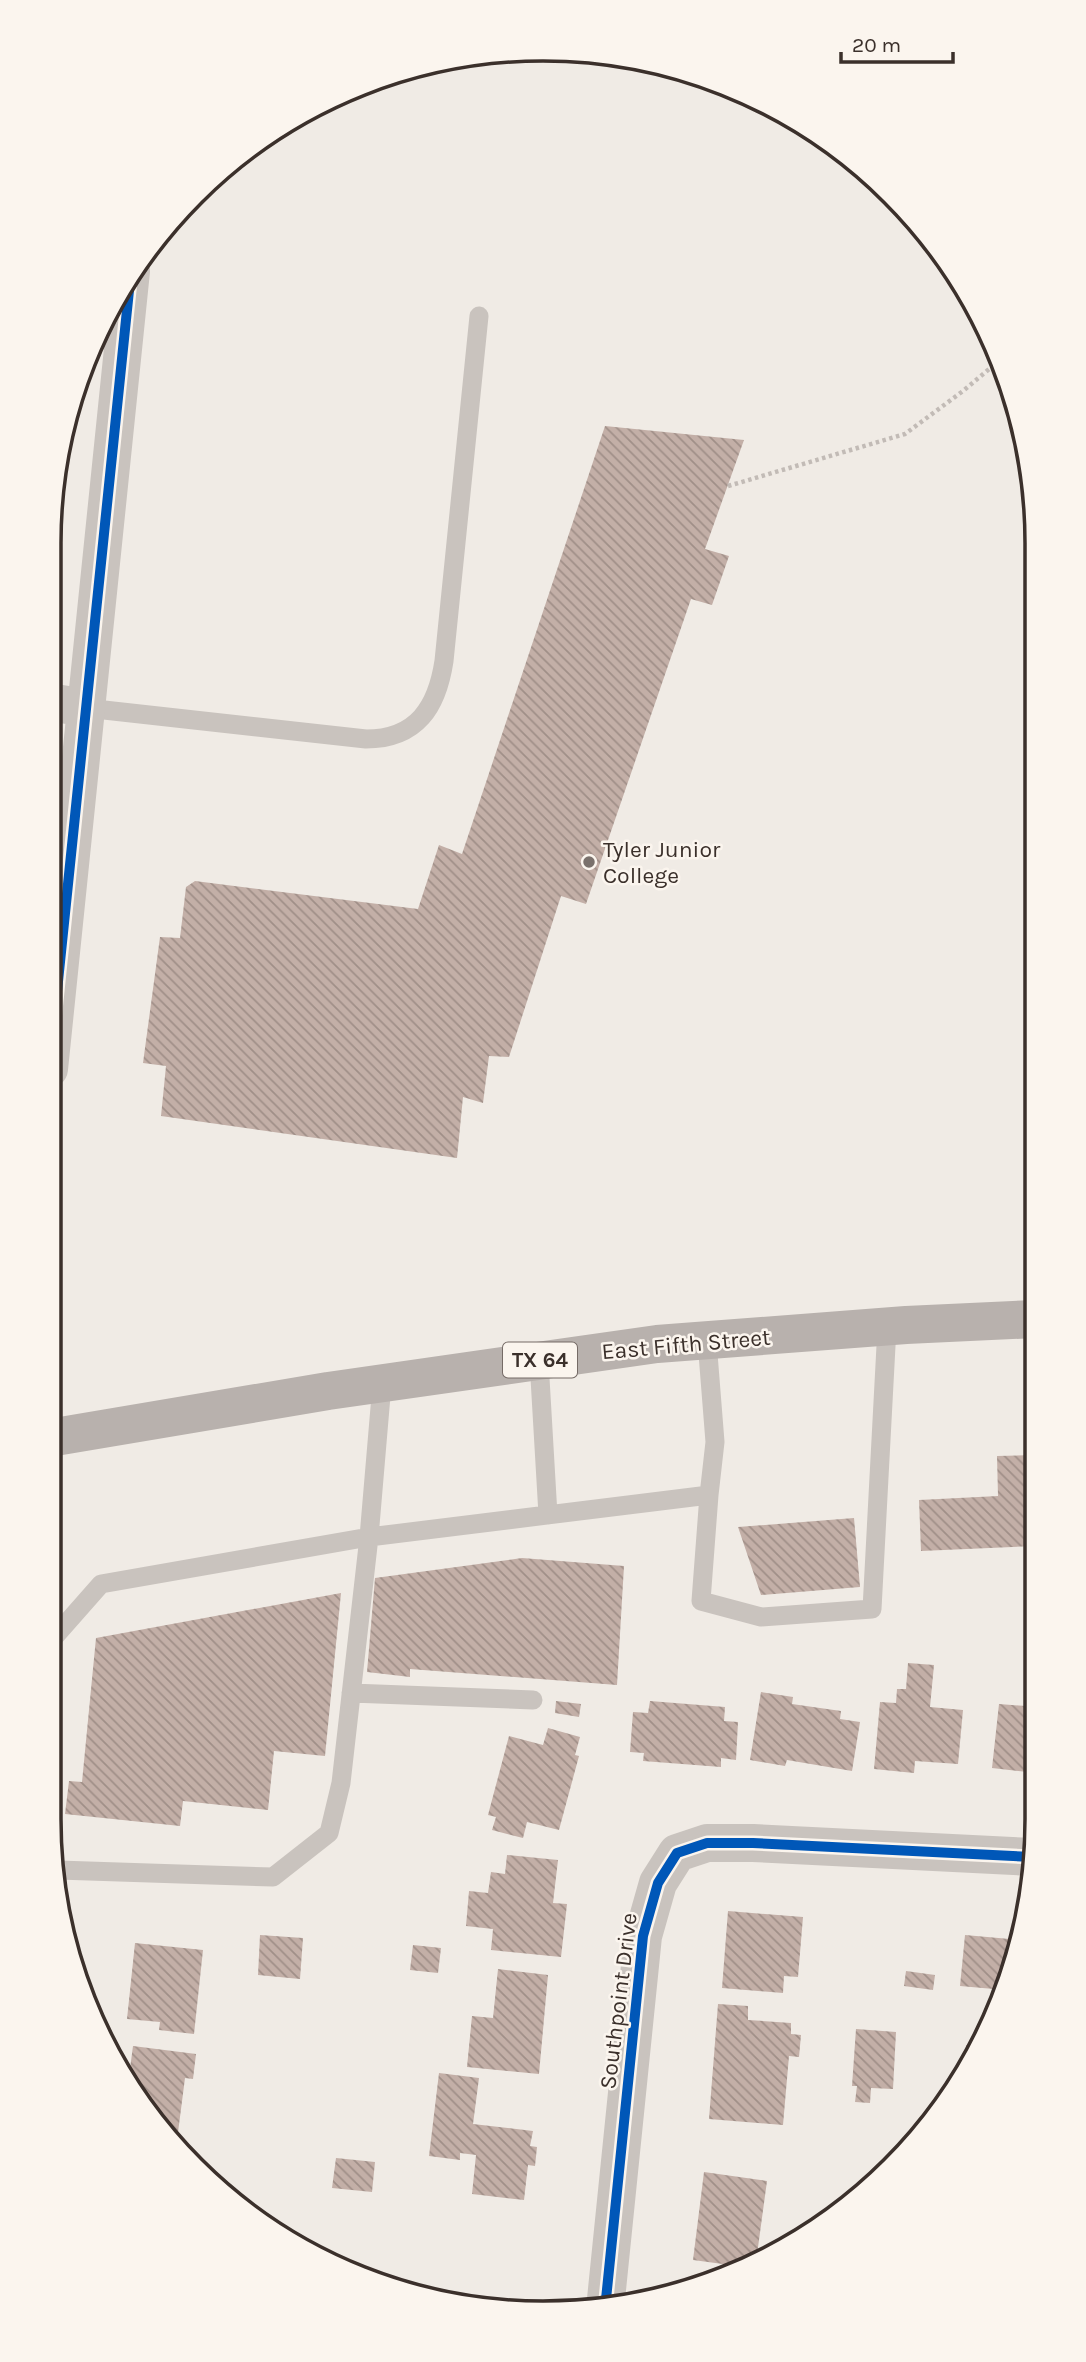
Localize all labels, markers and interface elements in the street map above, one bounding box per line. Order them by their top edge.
scale bar [841,21,953,65]
text: 20 m [852,33,901,57]
place label: Tyler Junior College [603,836,721,889]
marker: Tyler Junior College [581,854,597,870]
street label: East Fifth Street [600,1324,772,1365]
road number: TX 64 [503,1342,577,1378]
street label: Southpoint Drive [594,1911,643,2091]

